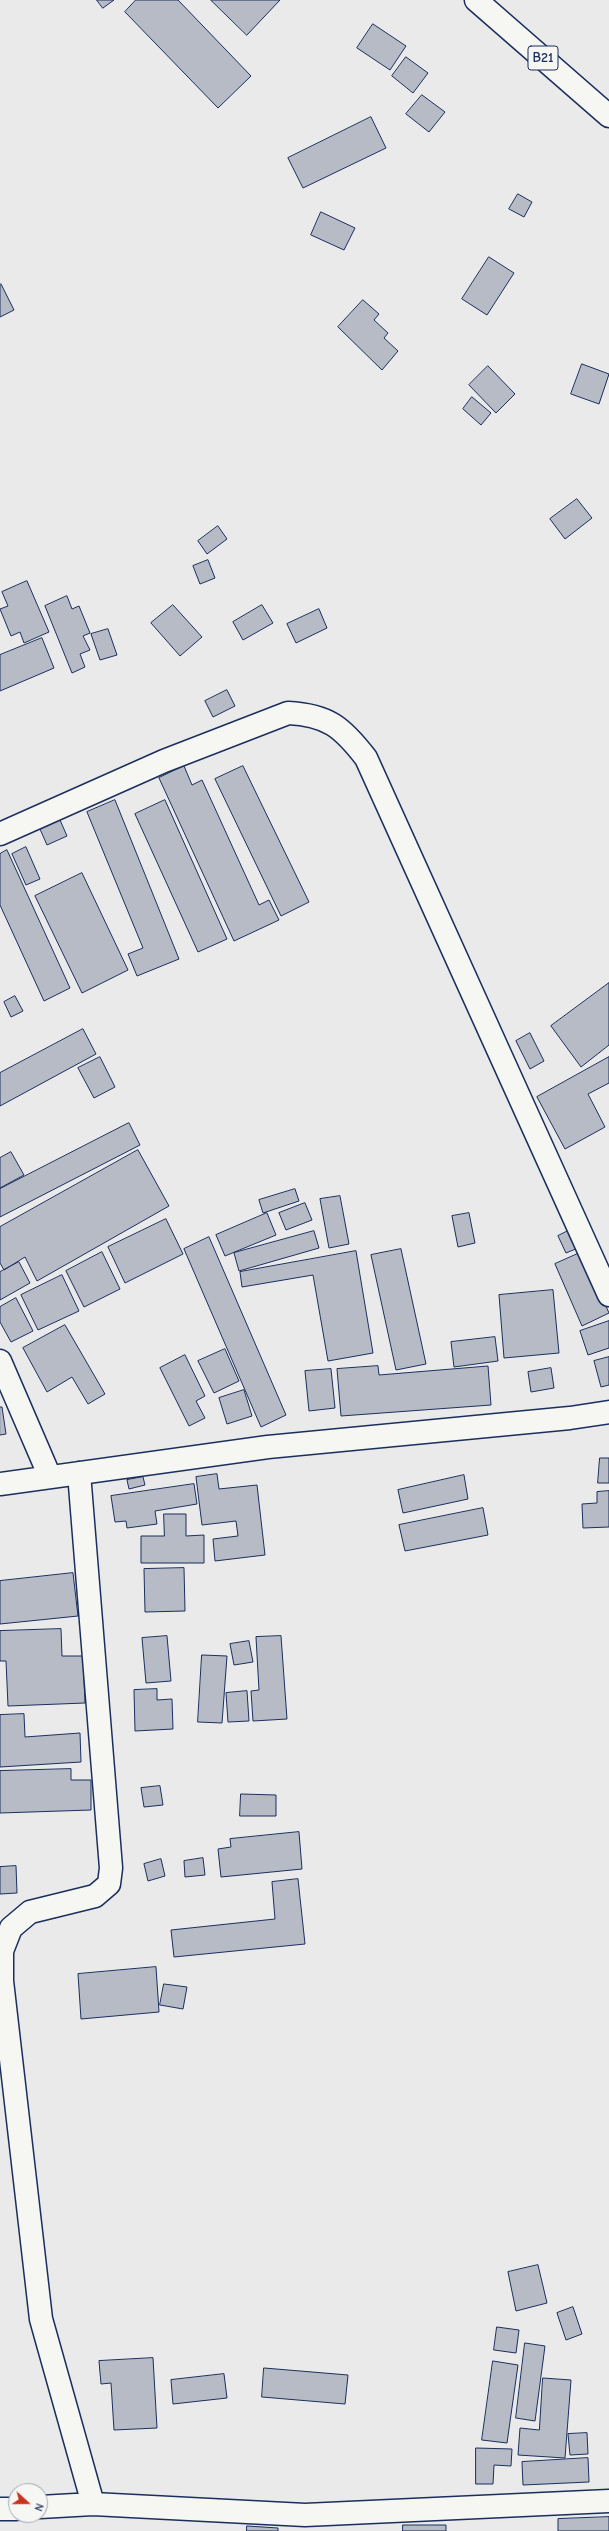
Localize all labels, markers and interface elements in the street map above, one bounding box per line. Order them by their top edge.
road number: B21 [528,46,558,70]
north arrow [8,2483,48,2523]
text: N [31,2501,46,2513]

